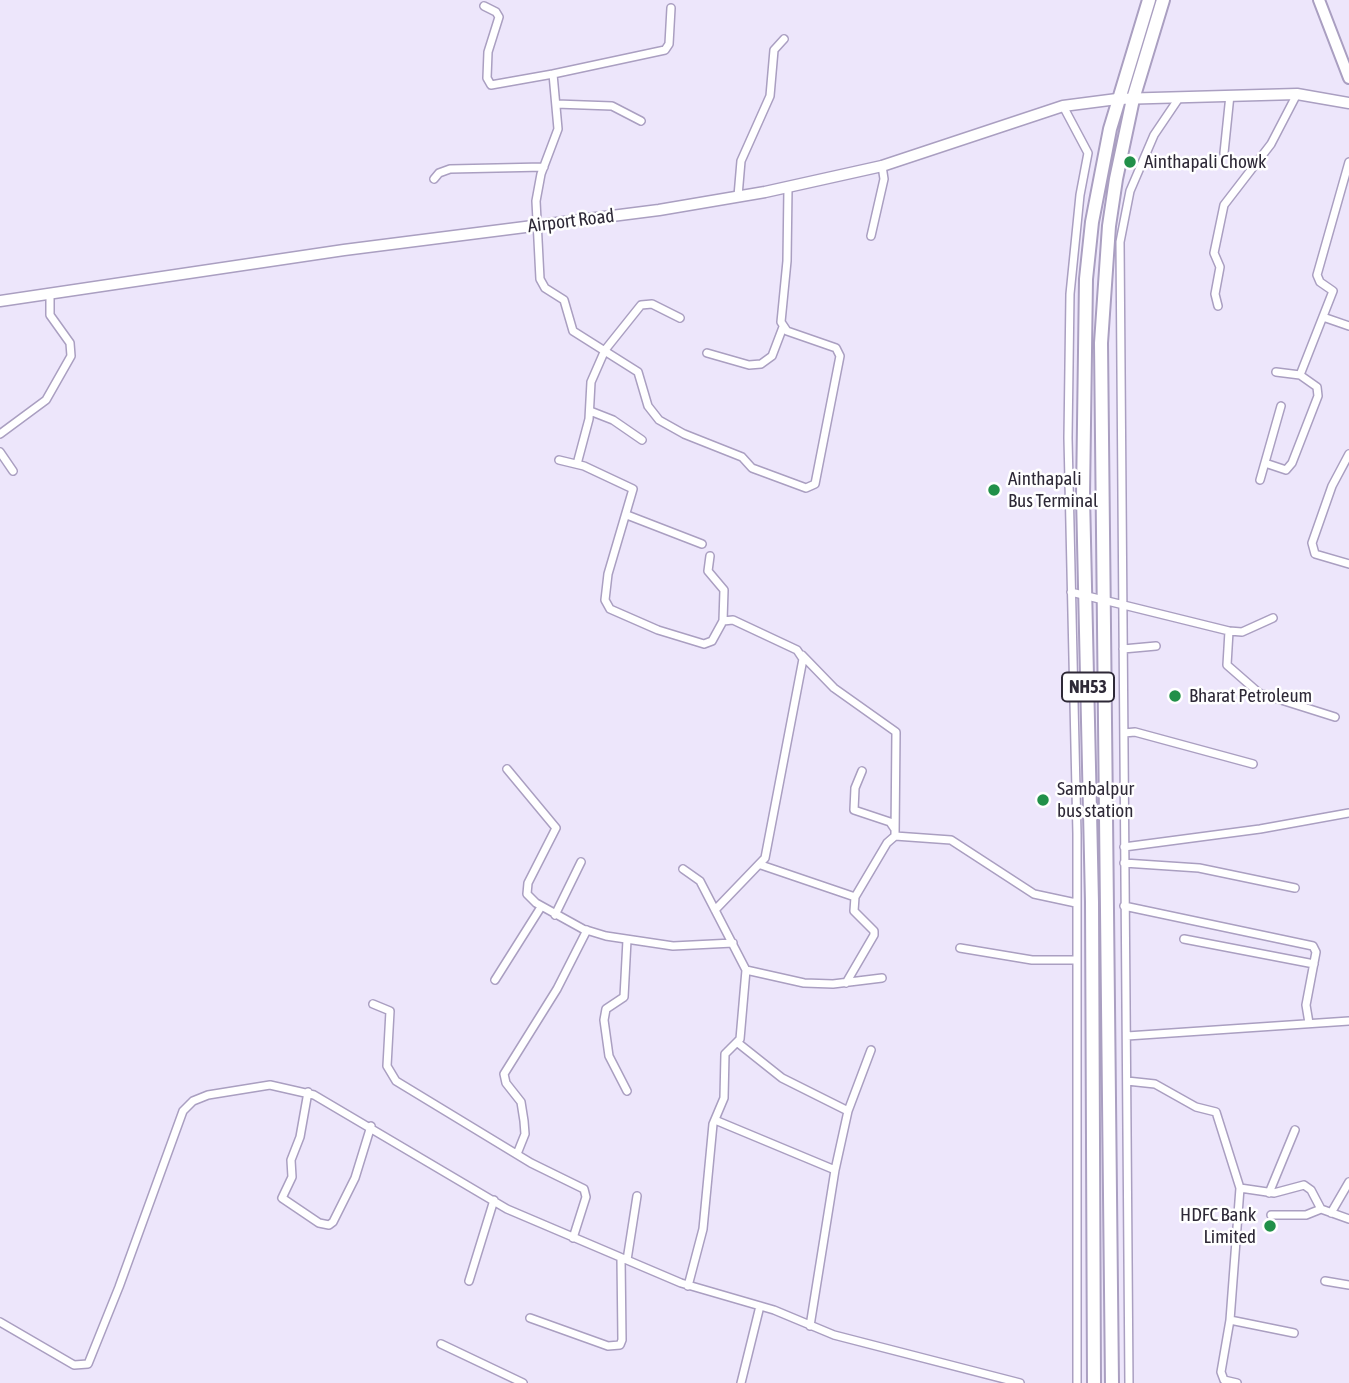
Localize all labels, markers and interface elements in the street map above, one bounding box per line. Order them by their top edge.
place label: Ainthapali Chowk [1144,151,1266,173]
marker: Ainthapali Chowk [1122,154,1138,170]
street label: Airport Road [526,204,616,238]
place label: Ainthapali Bus Terminal [1008,468,1098,512]
marker: Ainthapali Bus Terminal [986,482,1002,498]
road number: NH53 [1062,672,1114,702]
place label: Bharat Petroleum [1189,685,1312,707]
marker: Bharat Petroleum [1167,688,1183,704]
place label: Sambalpur bus station [1057,778,1134,822]
marker: Sambalpur bus station [1035,792,1051,808]
place label: HDFC Bank Limited [1180,1204,1256,1248]
marker: HDFC Bank Limited [1262,1218,1278,1234]

